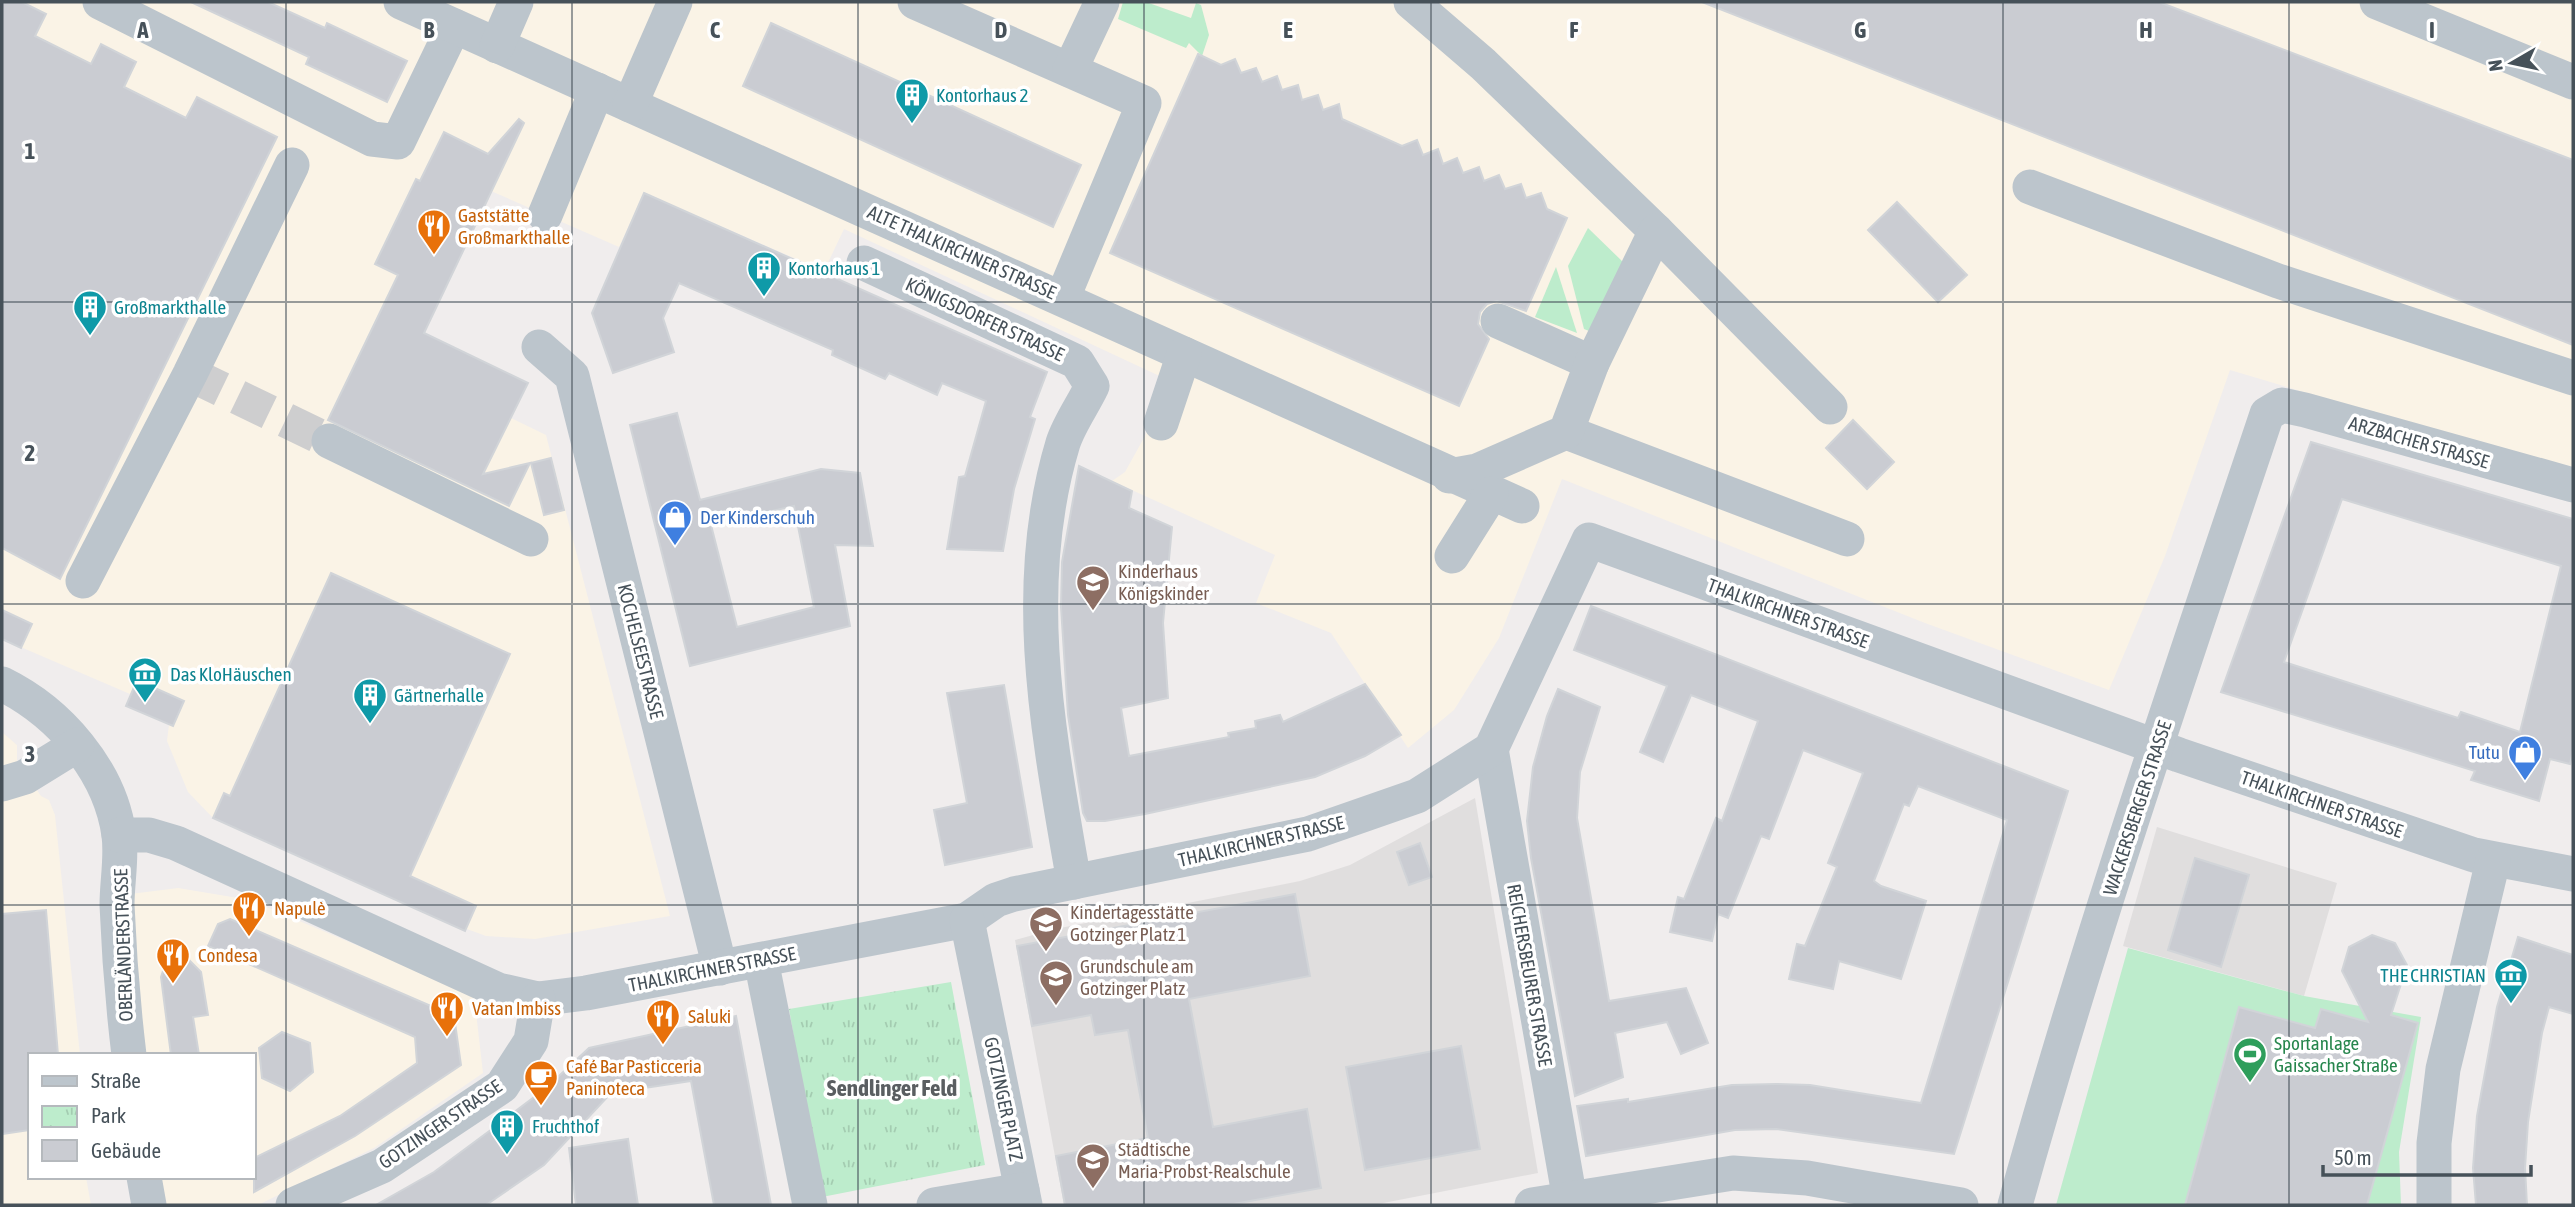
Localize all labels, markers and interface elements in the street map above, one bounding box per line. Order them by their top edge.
text: A [136,17,149,43]
text: B [424,17,435,43]
text: C [710,17,721,43]
text: D [995,17,1008,43]
text: E [1283,17,1293,43]
text: F [1569,17,1579,43]
text: G [1854,17,1866,43]
text: H [2139,17,2153,43]
text: I [2429,17,2435,43]
north arrow [2477,28,2547,98]
text: N [2483,58,2507,73]
building icon: Kontorhaus 2 [893,76,931,125]
place label: Kontorhaus 2 [936,84,1028,106]
text: 1 [25,138,36,164]
street label: ALTE THALKIRCHNER STRASSE [864,201,1060,303]
place label: Gaststätte Großmarkthalle [458,204,570,248]
restaurant icon: Gaststätte Großmarkthalle [415,207,453,256]
building icon: Kontorhaus 1 [745,249,783,298]
place label: Kontorhaus 1 [788,257,880,279]
street label: KÖNIGSDORFER STRASSE [902,273,1068,365]
building icon: Großmarkthalle [71,288,109,337]
place label: Großmarkthalle [114,296,226,318]
street label: ARZBACHER STRASSE [2346,411,2492,473]
text: 2 [25,440,35,466]
shop icon: Der Kinderschuh [656,498,694,547]
place label: Der Kinderschuh [700,506,815,528]
place label: Kinderhaus Königskinder [1118,560,1209,604]
school or university icon: Kinderhaus Königskinder [1074,563,1112,612]
street label: THALKIRCHNER STRASSE [1705,574,1871,652]
street label: KOCHELSEESTRASSE [614,581,668,721]
museum icon: Das KloHäuschen [126,655,164,704]
place label: Das KloHäuschen [170,663,292,685]
building icon: Gärtnerhalle [351,676,389,725]
place label: Gärtnerhalle [394,684,484,706]
street label: WACKERSBERGER STRASSE [2098,718,2176,898]
shop icon: Tutu [2506,733,2544,782]
text: 3 [25,741,35,767]
place label: Tutu [2469,741,2500,763]
street label: THALKIRCHNER STRASSE [2238,766,2406,842]
street label: THALKIRCHNER STRASSE [1176,811,1346,871]
street label: OBERLÄNDERSTRASSE [109,868,137,1022]
street label: REICHERSBEURER STRASSE [1503,882,1557,1068]
restaurant icon: Napulè [230,889,268,938]
place label: Napulè [274,897,326,919]
place label: Kindertagesstätte Gotzinger Platz 1 [1070,901,1194,945]
school or university icon: Kindertagesstätte Gotzinger Platz 1 [1027,904,1065,953]
restaurant icon: Condesa [154,936,192,985]
street label: THALKIRCHNER STRASSE [627,942,797,996]
place label: Condesa [198,944,258,966]
place label: Grundschule am Gotzinger Platz [1080,955,1194,999]
museum icon: THE CHRISTIAN [2492,956,2530,1005]
school or university icon: Grundschule am Gotzinger Platz [1037,958,1075,1007]
place label: THE CHRISTIAN [2380,964,2486,986]
restaurant icon: Vatan Imbiss [428,989,466,1038]
place label: Vatan Imbiss [472,997,561,1019]
restaurant icon: Saluki [644,997,682,1046]
place label: Saluki [688,1005,731,1027]
place label: Sportanlage Gaissacher Straße [2274,1032,2398,1076]
street label: GOTZINGER PLATZ [980,1035,1028,1163]
sports icon: Sportanlage Gaissacher Straße [2231,1035,2269,1084]
legend [28,1053,256,1179]
place label: Café Bar Pasticceria Paninoteca [566,1055,702,1099]
cafe icon: Café Bar Pasticceria Paninoteca [522,1058,560,1107]
text: Straße [91,1068,141,1092]
street label: GOTZINGER STRASSE [374,1075,506,1173]
district label: Sendlinger Feld [827,1075,957,1101]
text: Park [91,1103,126,1127]
building icon: Fruchthof [488,1107,526,1156]
place label: Fruchthof [532,1115,599,1137]
scale bar [2323,1134,2531,1178]
text: Gebäude [91,1138,161,1162]
place label: Städtische Maria-Probst-Realschule [1118,1138,1291,1182]
school or university icon: Städtische Maria-Probst-Realschule [1074,1141,1112,1190]
text: 50 m [2334,1145,2372,1169]

